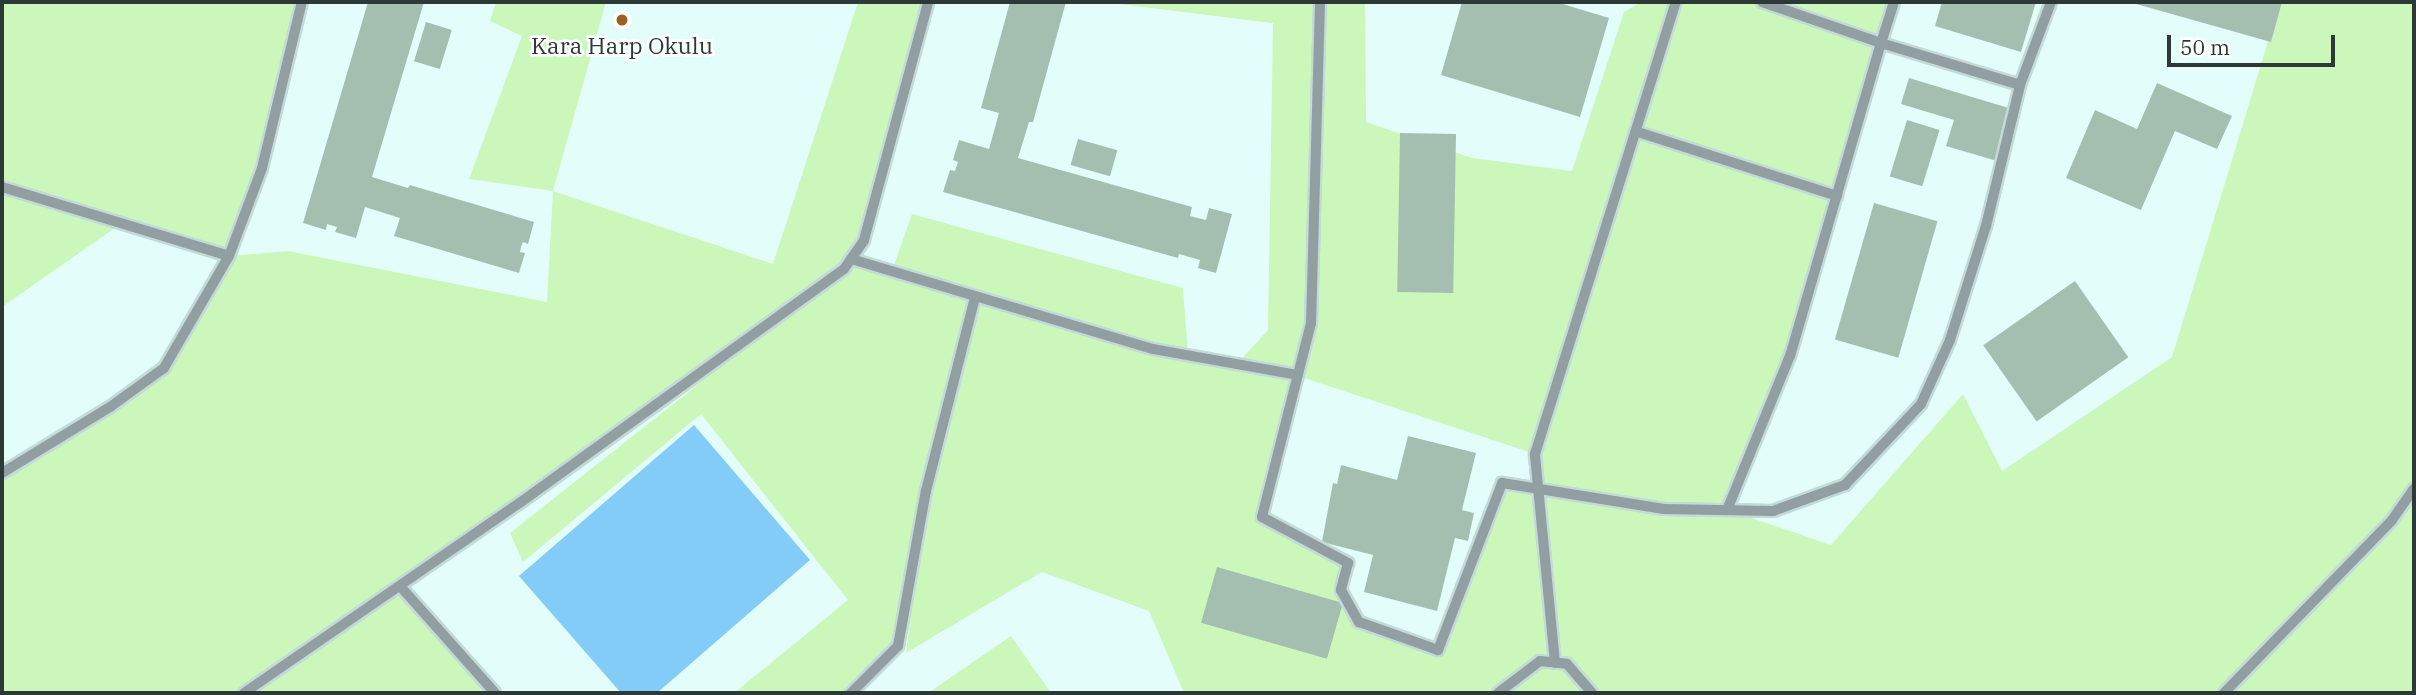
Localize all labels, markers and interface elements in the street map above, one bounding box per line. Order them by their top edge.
marker: Kara Harp Okulu [614,12,630,28]
scale bar [2171,21,2339,65]
place label: Kara Harp Okulu [531,31,713,59]
text: 50 m [2180,33,2230,61]

